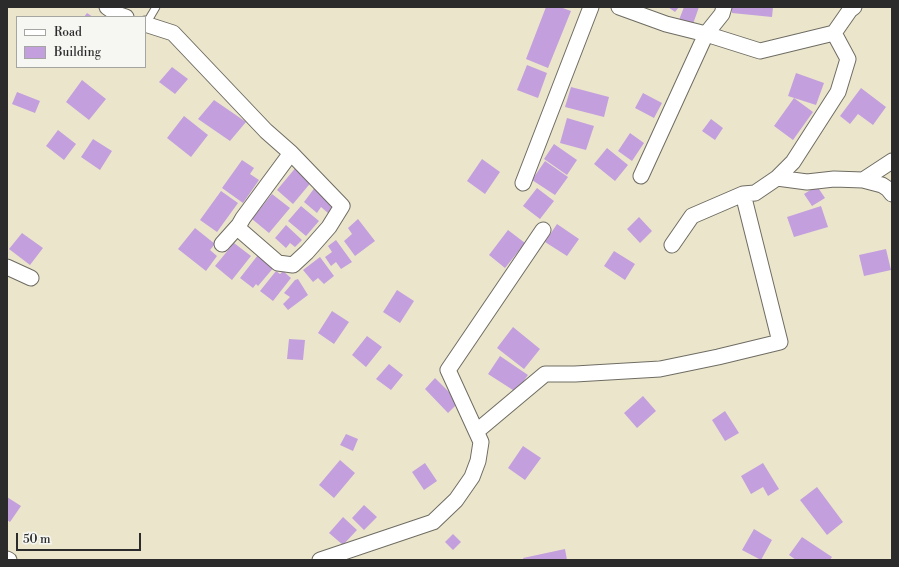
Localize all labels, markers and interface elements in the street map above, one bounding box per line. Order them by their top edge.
legend [16,16,146,68]
text: Road [54,25,82,40]
text: Building [54,45,101,60]
scale bar [18,525,143,551]
text: 50 m [23,532,51,547]

